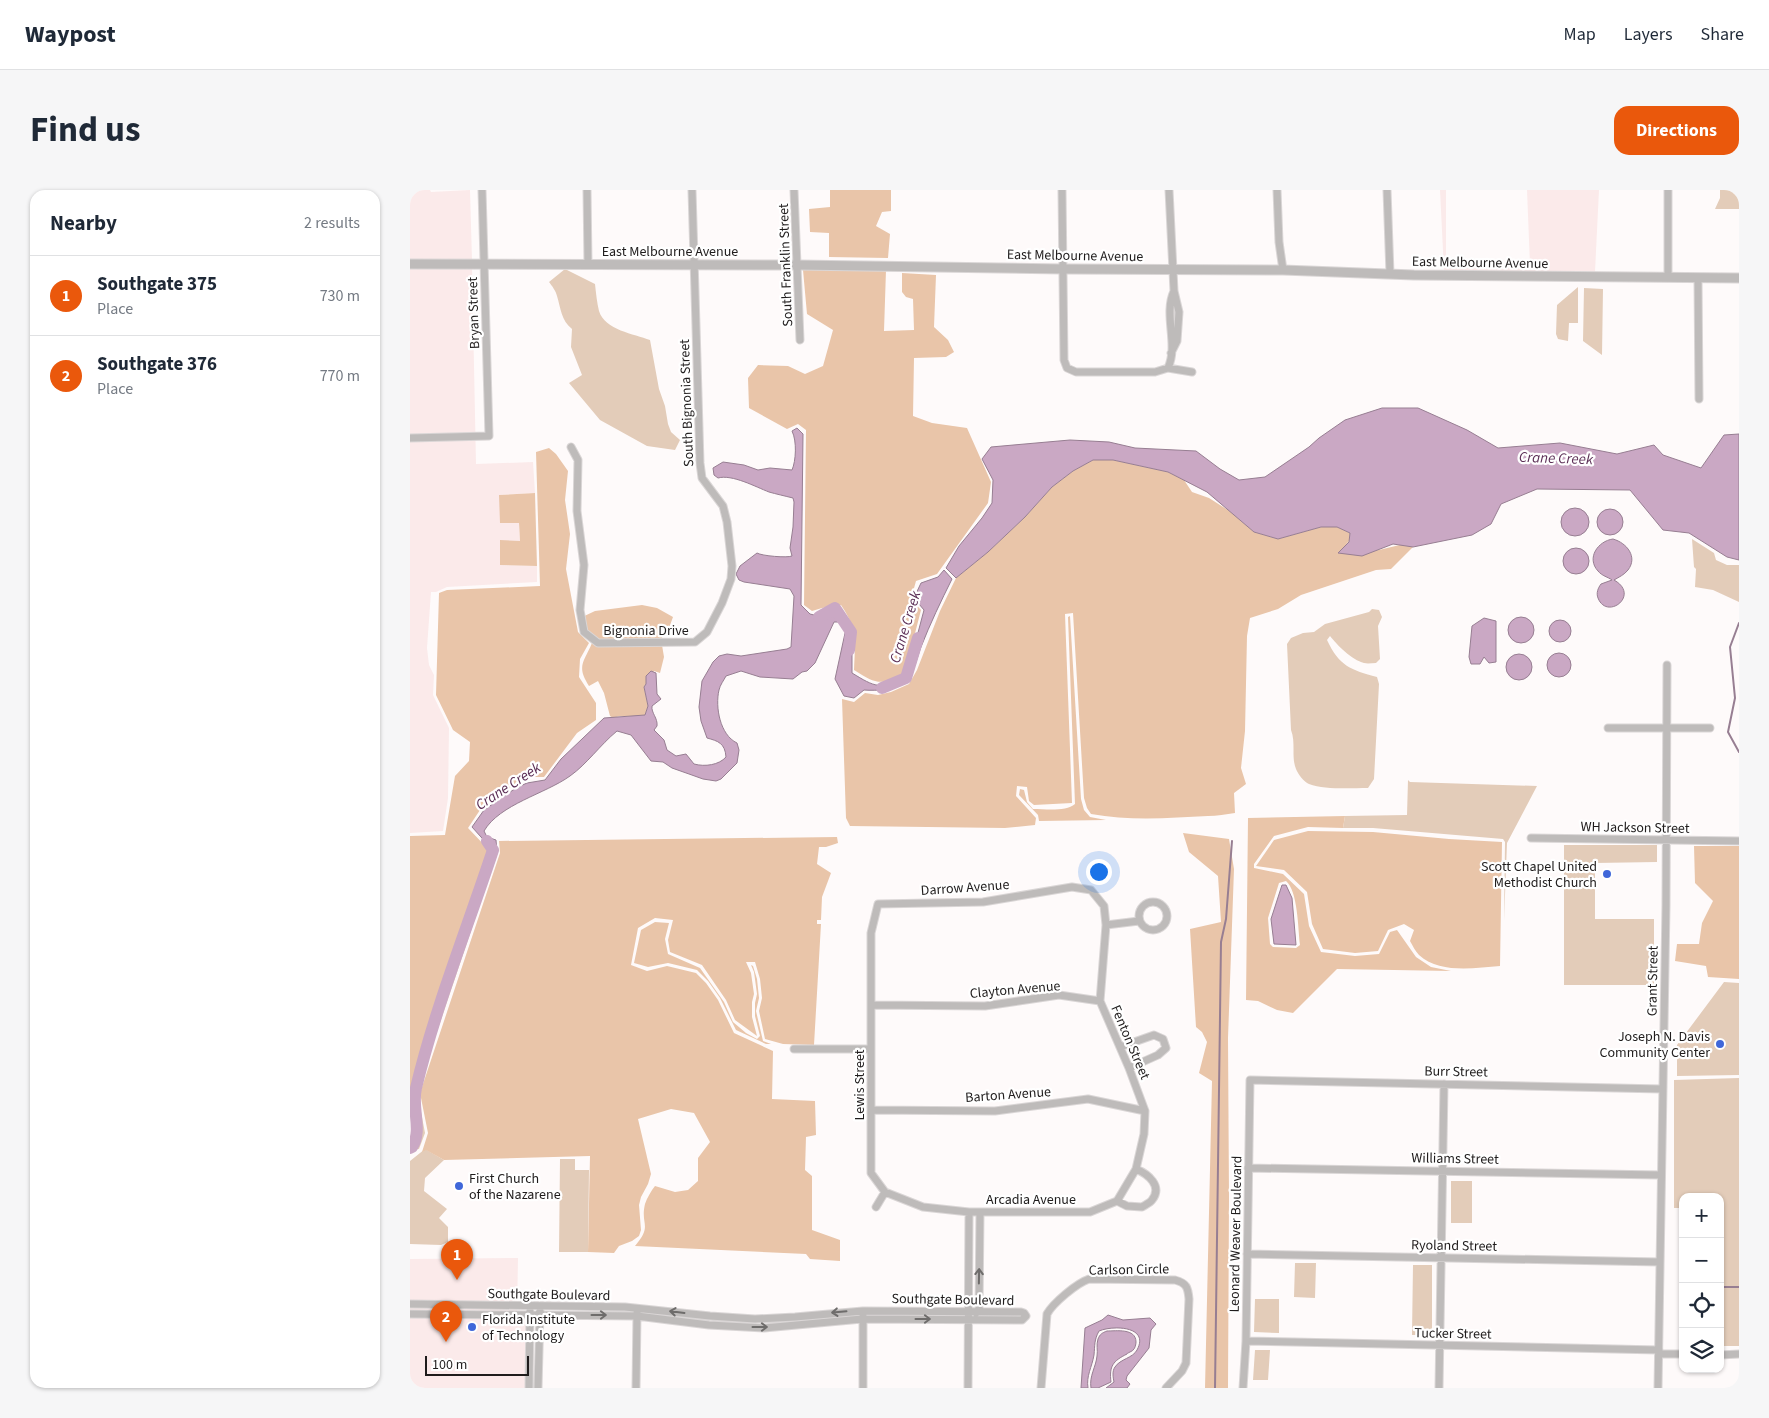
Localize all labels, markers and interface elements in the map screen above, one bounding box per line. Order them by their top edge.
text: Waypost [25,17,116,52]
text: Map [1564,22,1596,47]
text: Layers [1624,22,1673,47]
text: Share [1701,22,1744,47]
text: Find us [30,105,140,155]
button: Directions [1614,106,1739,155]
street label: South Franklin Street [774,203,798,327]
text: Nearby [50,208,117,238]
text: 2 results [304,212,360,234]
street label: East Melbourne Avenue [602,242,738,262]
street label: East Melbourne Avenue [1007,245,1143,267]
street label: East Melbourne Avenue [1412,252,1548,274]
text: Southgate 375 [97,271,217,298]
street label: Bryan Street [463,276,485,349]
text: 1 [62,285,70,307]
text: 730 m [320,285,360,307]
text: Place [97,298,133,320]
street label: South Bignonia Street [675,338,699,467]
text: Southgate 376 [97,351,217,378]
text: 2 [62,365,70,387]
text: 770 m [320,365,360,387]
text: Place [97,378,133,400]
water label: Crane Creek [1519,447,1594,470]
water label: Crane Creek [885,588,927,666]
street label: Bignonia Drive [603,621,689,641]
water label: Crane Creek [471,757,546,815]
street label: WH Jackson Street [1580,817,1690,839]
place label: Scott Chapel United Methodist Church [1481,857,1597,893]
your location [1086,859,1112,885]
marker: Scott Chapel United Methodist Church [1601,868,1613,880]
street label: Darrow Avenue [920,875,1010,901]
street label: Grant Street [1642,945,1664,1016]
street label: Clayton Avenue [969,976,1061,1004]
street label: Fenton Street [1105,1002,1155,1083]
place label: Joseph N. Davis Community Center [1599,1027,1710,1063]
marker: Joseph N. Davis Community Center [1714,1038,1726,1050]
street label: Lewis Street [850,1049,870,1120]
street label: Burr Street [1424,1061,1488,1083]
street label: Barton Avenue [965,1082,1052,1108]
street label: Williams Street [1411,1148,1499,1170]
street label: Leonard Weaver Boulevard [1225,1155,1247,1313]
place label: First Church of the Nazarene [469,1169,561,1205]
marker: First Church of the Nazarene [453,1180,465,1192]
street label: Arcadia Avenue [986,1190,1076,1210]
map controls [1679,1193,1724,1373]
button: + [1679,1193,1724,1238]
street label: Ryoland Street [1411,1235,1497,1257]
button: − [1679,1238,1724,1283]
pin: 1 [441,1239,473,1280]
street label: Carlson Circle [1089,1259,1169,1281]
one-way arrow [974,1268,984,1284]
button: locate [1679,1283,1724,1328]
street label: Southgate Boulevard [487,1284,611,1306]
street label: Southgate Boulevard [891,1289,1015,1311]
pin: 2 [430,1301,462,1342]
one-way arrow [669,1307,685,1317]
one-way arrow [831,1308,847,1317]
place label: Florida Institute of Technology [482,1310,575,1346]
one-way arrow [590,1310,606,1320]
one-way arrow [914,1314,930,1324]
marker: Florida Institute of Technology [466,1321,478,1333]
one-way arrow [752,1322,768,1332]
street label: Tucker Street [1414,1323,1492,1345]
button: layers [1679,1328,1724,1373]
scale bar [425,1353,529,1376]
text: 100 m [432,1355,467,1375]

